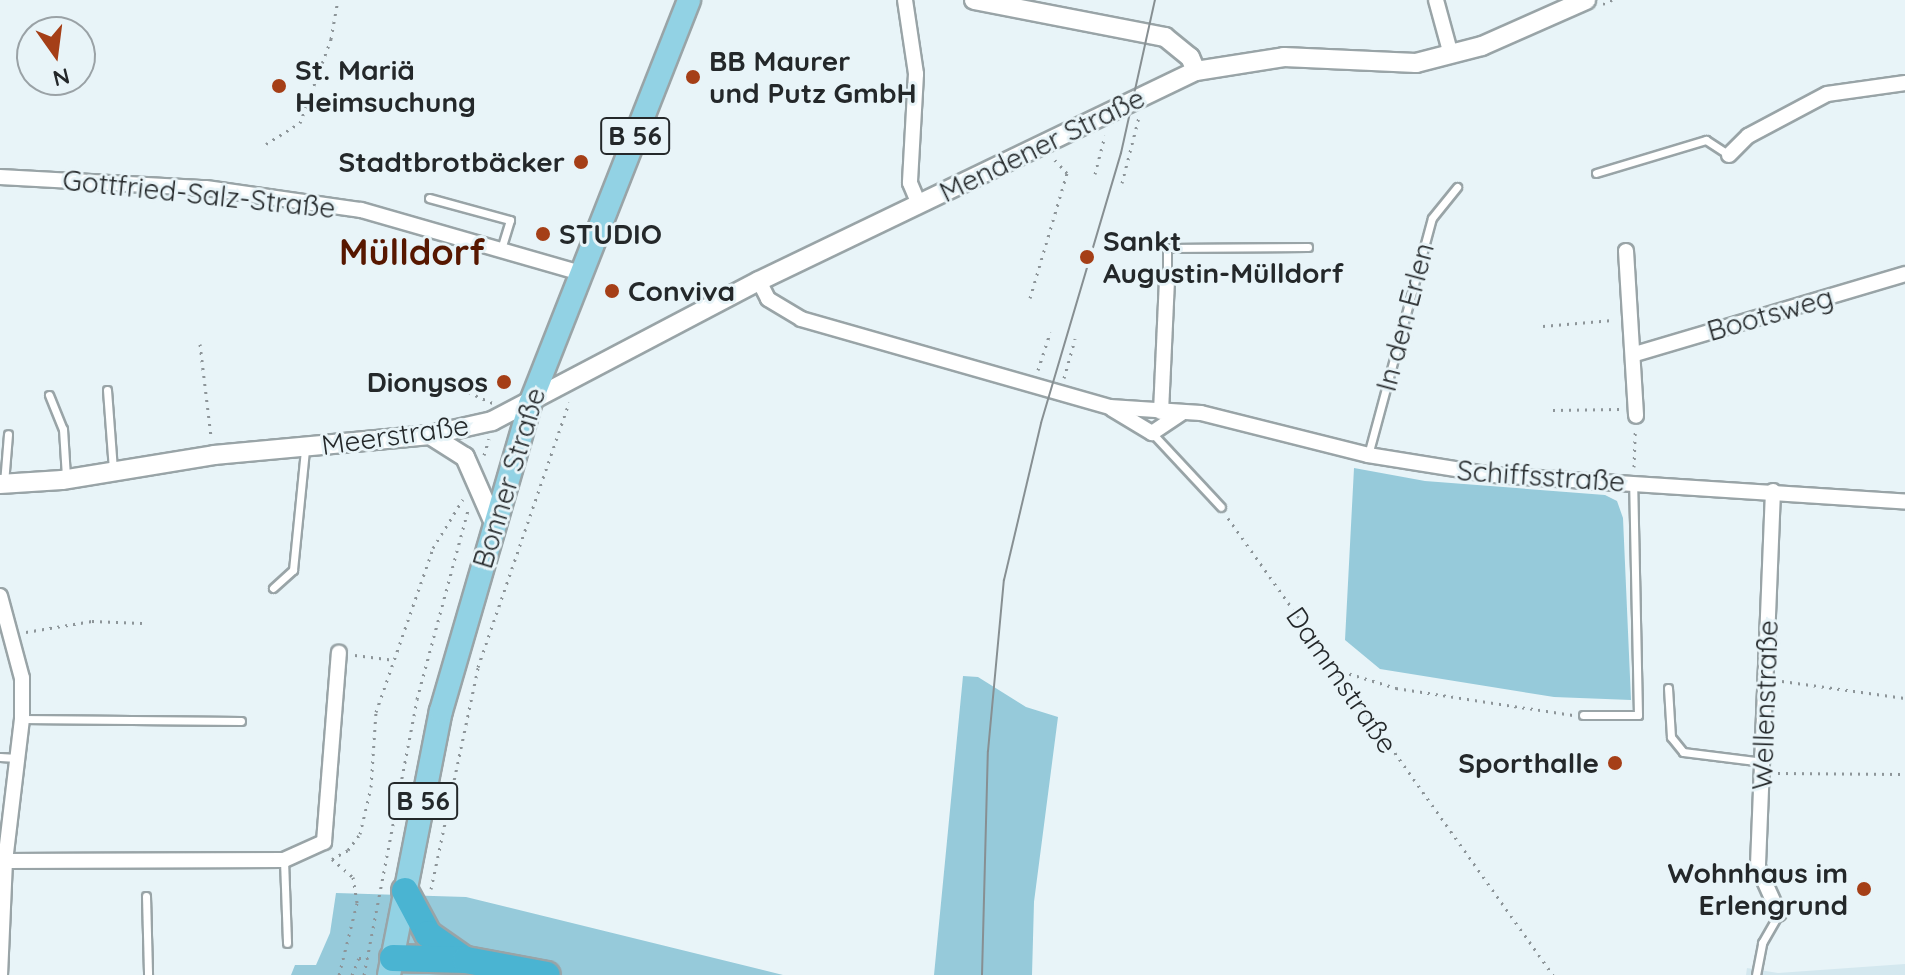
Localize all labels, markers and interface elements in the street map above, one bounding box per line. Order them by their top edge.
north arrow [16,16,96,96]
place label: BB Maurer und Putz GmbH [709,44,917,110]
place label: St. Mariä Heimsuchung [295,53,476,119]
text: N [50,62,73,93]
marker: BB Maurer und Putz GmbH [684,68,702,86]
marker: St. Mariä Heimsuchung [270,77,288,95]
street label: Mendener Straße [934,81,1150,209]
road number: B 56 [599,114,671,158]
place label: Stadtbrotbäcker [338,145,565,179]
marker: Stadtbrotbäcker [572,153,590,171]
street label: Gottfried-Salz-Straße [61,163,337,225]
place label: STUDIO [559,217,662,251]
place label: Sankt Augustin-Mülldorf [1103,224,1344,290]
marker: STUDIO [534,225,552,243]
district label: Mülldorf [339,230,485,274]
street label: In den Erlen [1369,239,1441,395]
marker: Sankt Augustin-Mülldorf [1078,248,1096,266]
place label: Conviva [628,274,735,308]
street label: Bootsweg [1703,280,1837,348]
marker: Conviva [603,282,621,300]
place label: Dionysos [367,365,488,399]
marker: Dionysos [495,373,513,391]
street label: Bonner Straße [466,384,552,572]
street label: Meerstraße [319,408,471,462]
street label: Schiffsstraße [1456,453,1626,499]
street label: Dammstraße [1279,600,1405,760]
street label: Wellenstraße [1745,620,1785,790]
place label: Sporthalle [1458,746,1599,780]
marker: Sporthalle [1606,754,1624,772]
road number: B 56 [387,779,459,823]
place label: Wohnhaus im Erlengrund [1668,856,1848,922]
marker: Wohnhaus im Erlengrund [1855,880,1873,898]

